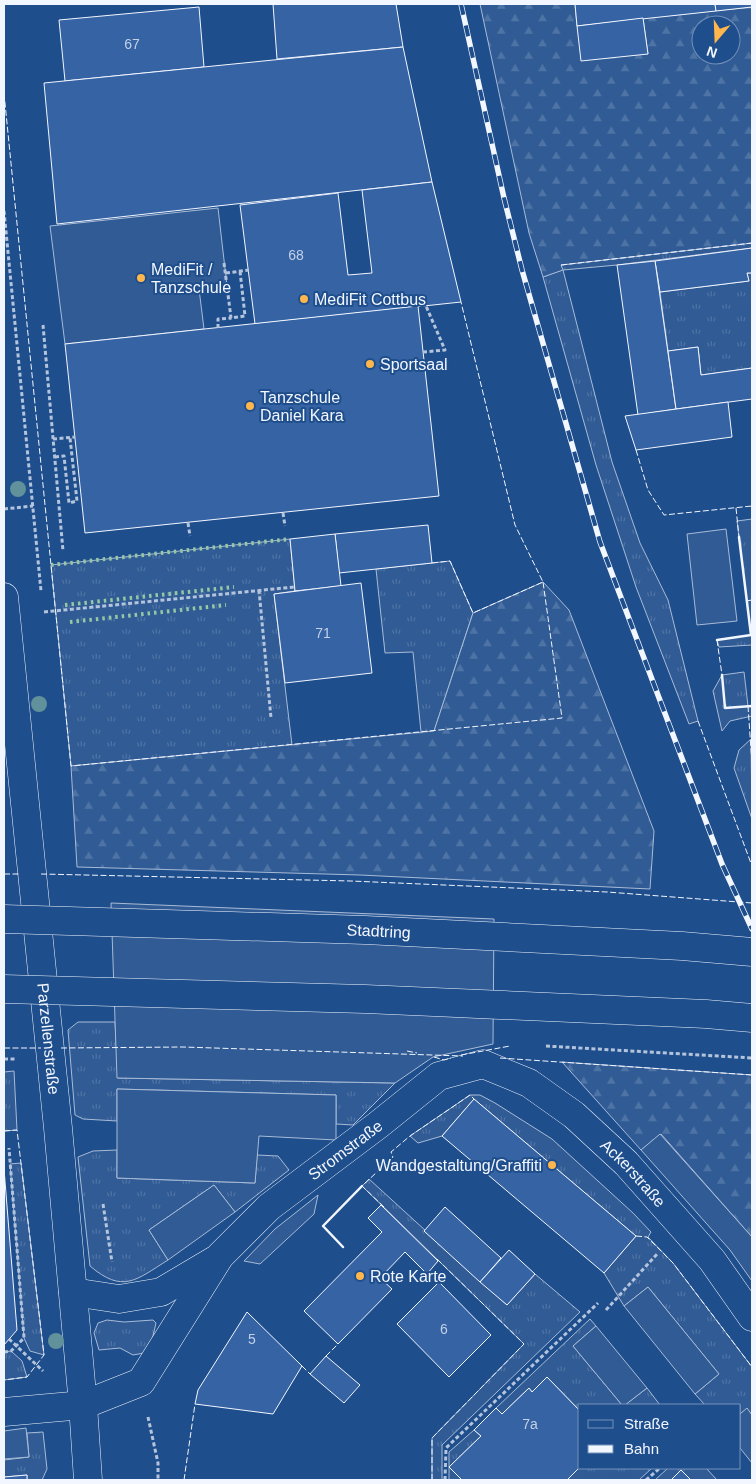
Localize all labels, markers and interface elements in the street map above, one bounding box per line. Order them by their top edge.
north arrow [691,15,741,65]
house number: 67 [124,36,140,52]
text: N [704,43,719,62]
house number: 68 [288,247,304,263]
place label: MediFit / Tanzschule [151,261,231,296]
marker: MediFit / Tanzschule [135,272,147,284]
place label: MediFit Cottbus [314,291,426,308]
marker: MediFit Cottbus [298,293,310,305]
place label: Sportsaal [380,356,448,373]
marker: Sportsaal [364,358,376,370]
place label: Tanzschule Daniel Kara [260,389,344,424]
marker: Tanzschule Daniel Kara [244,400,256,412]
house number: 71 [315,625,331,641]
street label: Stadtring [347,921,411,941]
street label: Parzellenstraße [35,982,63,1095]
street label: Stromstraße [305,1116,386,1183]
street label: Ackerstraße [598,1136,669,1210]
place label: Wandgestaltung/Graffiti [376,1157,542,1174]
marker: Wandgestaltung/Graffiti [546,1159,558,1171]
place label: Rote Karte [370,1268,447,1285]
marker: Rote Karte [354,1270,366,1282]
house number: 6 [440,1321,448,1337]
house number: 5 [248,1331,256,1347]
legend [578,1404,741,1469]
text: Straße [624,1415,669,1432]
house number: 7a [522,1416,538,1432]
text: Bahn [624,1440,659,1457]

